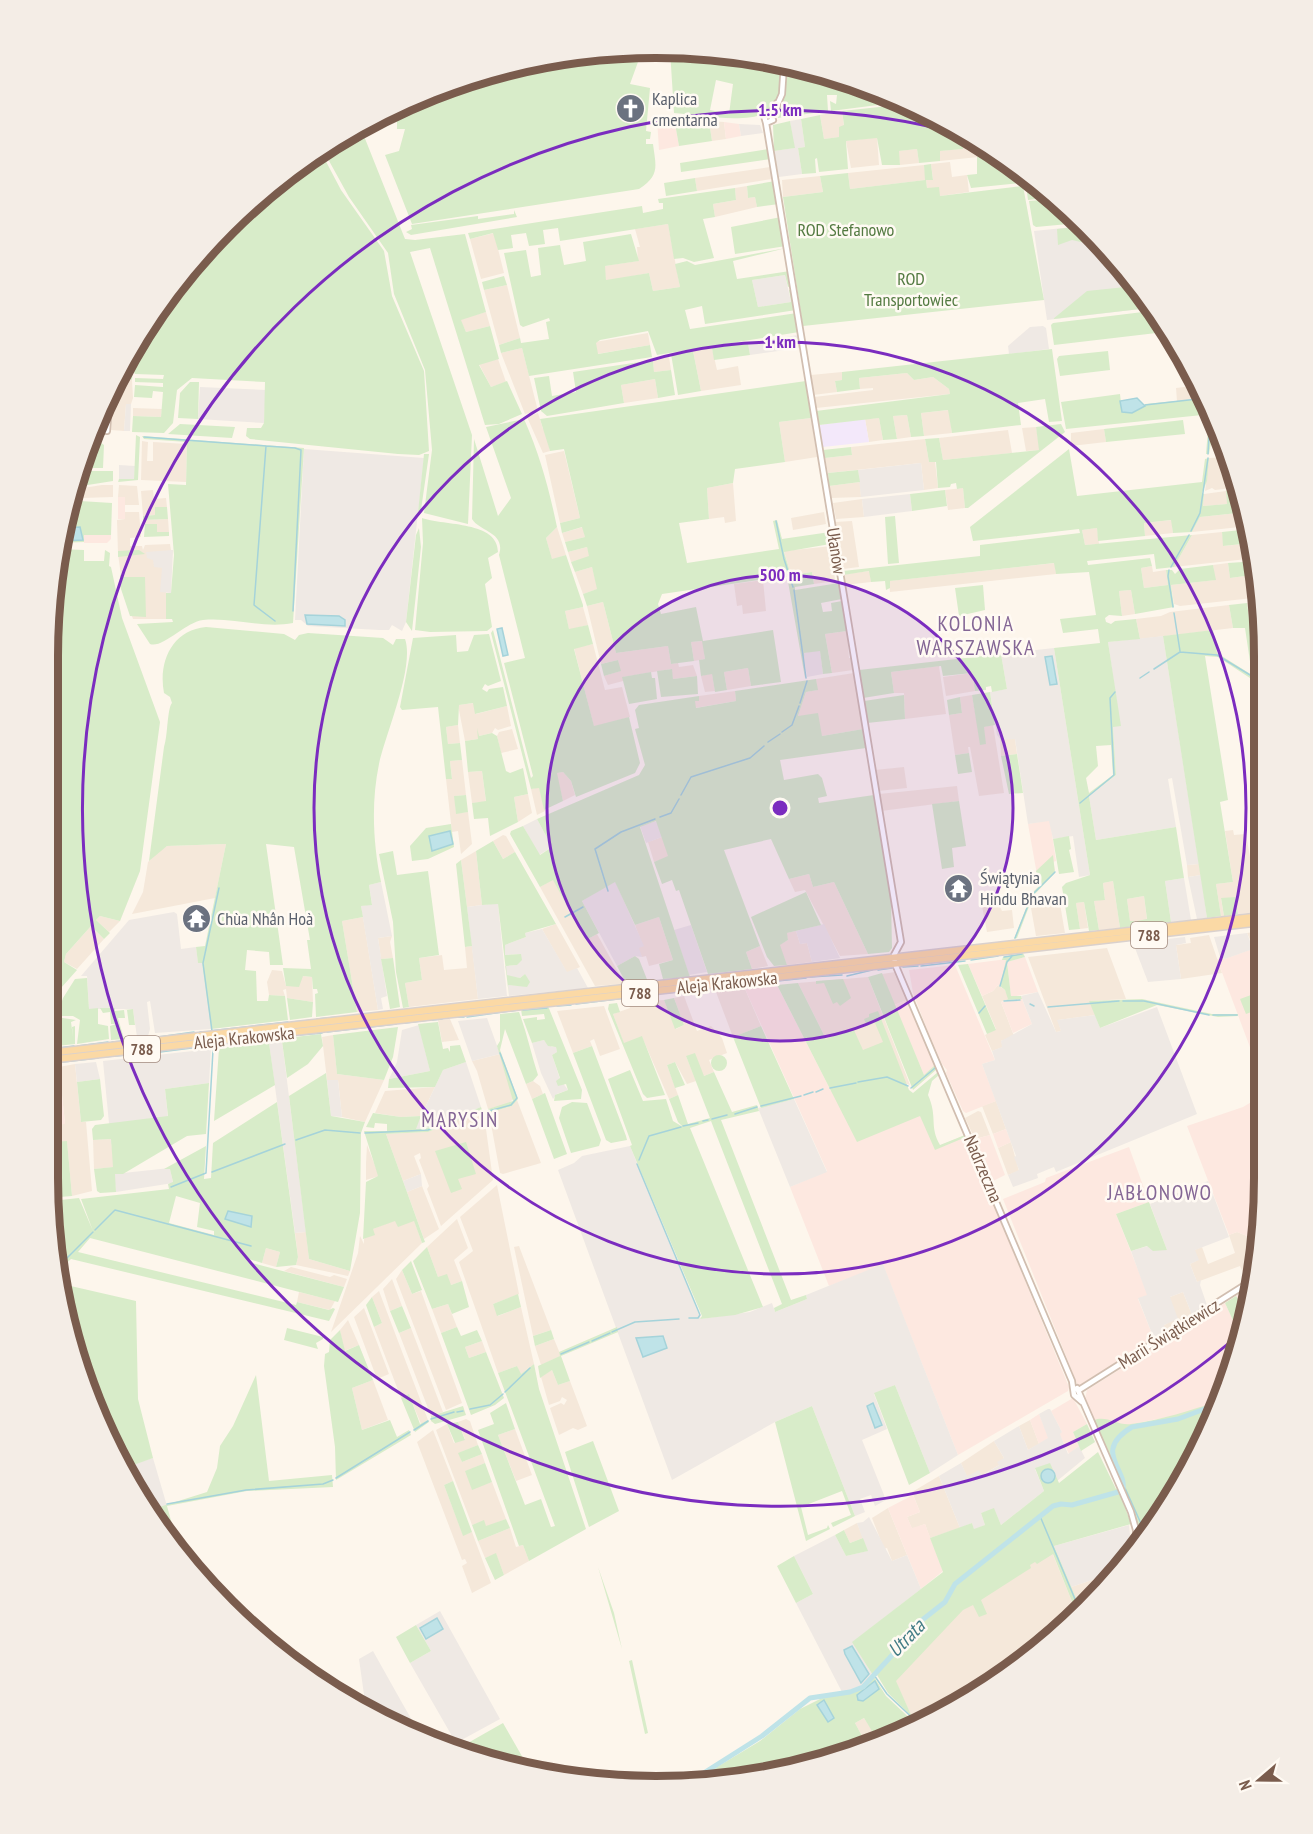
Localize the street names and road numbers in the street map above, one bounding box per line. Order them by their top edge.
street label: Ułanów [821,526,852,576]
road number: 788 [1131,922,1167,948]
street label: Aleja Krakowska [676,966,778,999]
road number: 788 [622,980,658,1006]
street label: Aleja Krakowska [193,1021,295,1054]
road number: 788 [124,1036,160,1062]
street label: Nadrzeczna [959,1132,1008,1206]
street label: Marii Świątkiewicz [1114,1293,1224,1374]

